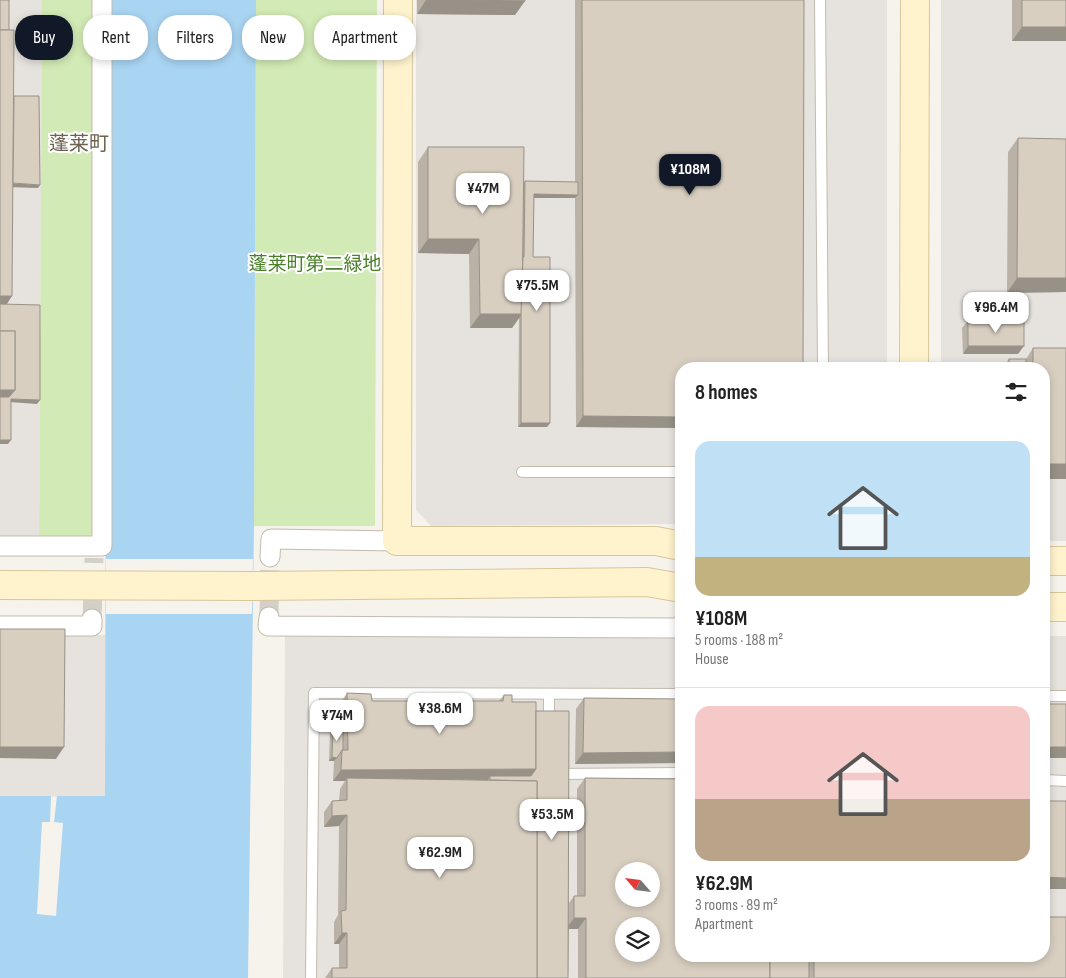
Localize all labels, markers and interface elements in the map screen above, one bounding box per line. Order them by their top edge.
chip: Buy [15,15,73,60]
chip: Rent [83,15,148,60]
chip: Filters [158,15,232,60]
chip: New [242,15,304,60]
chip: Apartment [314,15,416,60]
district label: 蓬莱町 [49,132,109,156]
pin: ¥108M [655,154,725,196]
text: ¥108M [670,160,710,179]
pin: ¥47M [453,172,513,215]
text: ¥47M [467,179,499,198]
park label: 蓬莱町第二緑地 [248,253,382,276]
pin: ¥75.5M [496,270,578,312]
text: ¥75.5M [515,276,559,295]
pin: ¥96.4M [955,292,1037,334]
text: ¥96.4M [974,298,1018,317]
icon: filters [1002,378,1030,406]
text: 8 homes [695,380,758,405]
icon: home [818,473,908,563]
text: ¥108M [695,606,747,631]
text: 5 rooms · 188 m² [695,631,783,650]
text: House [695,650,729,669]
pin: ¥38.6M [399,692,481,735]
text: ¥38.6M [418,699,462,718]
pin: ¥74M [307,700,367,742]
text: ¥74M [321,706,353,725]
icon: home [818,739,908,829]
pin: ¥53.5M [511,798,593,841]
text: ¥53.5M [530,805,574,824]
pin: ¥62.9M [399,836,481,879]
text: ¥62.9M [418,843,462,862]
north arrow [615,862,660,908]
map controls [615,862,660,962]
text: ¥62.9M [695,871,753,896]
text: 3 rooms · 89 m² [695,896,778,915]
text: Apartment [695,915,753,934]
button: layers [615,917,660,962]

